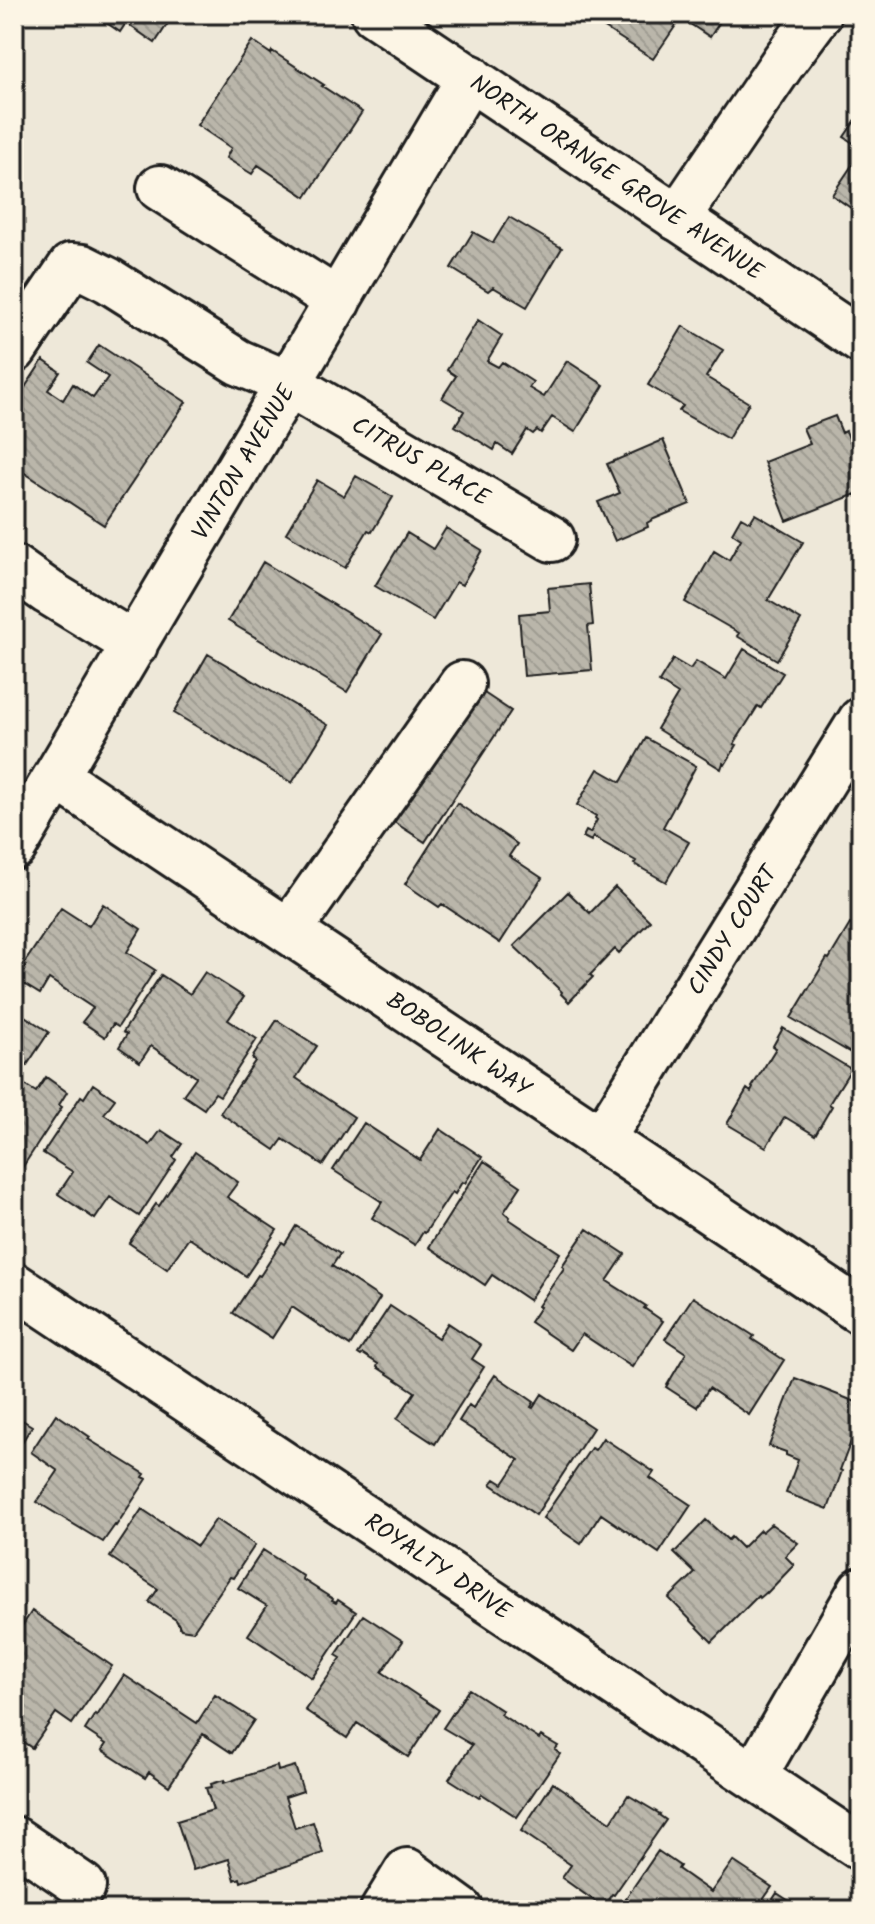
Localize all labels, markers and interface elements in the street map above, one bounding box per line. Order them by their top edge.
street label: NORTH ORANGE GROVE AVENUE [461,65,772,292]
street label: VINTON AVENUE [182,377,307,548]
street label: CITRUS PLACE [344,407,498,518]
street label: CINDY COURT [678,856,790,1004]
street label: BOBOLINK WAY [378,982,540,1109]
street label: ROYALTY DRIVE [356,1503,519,1632]

